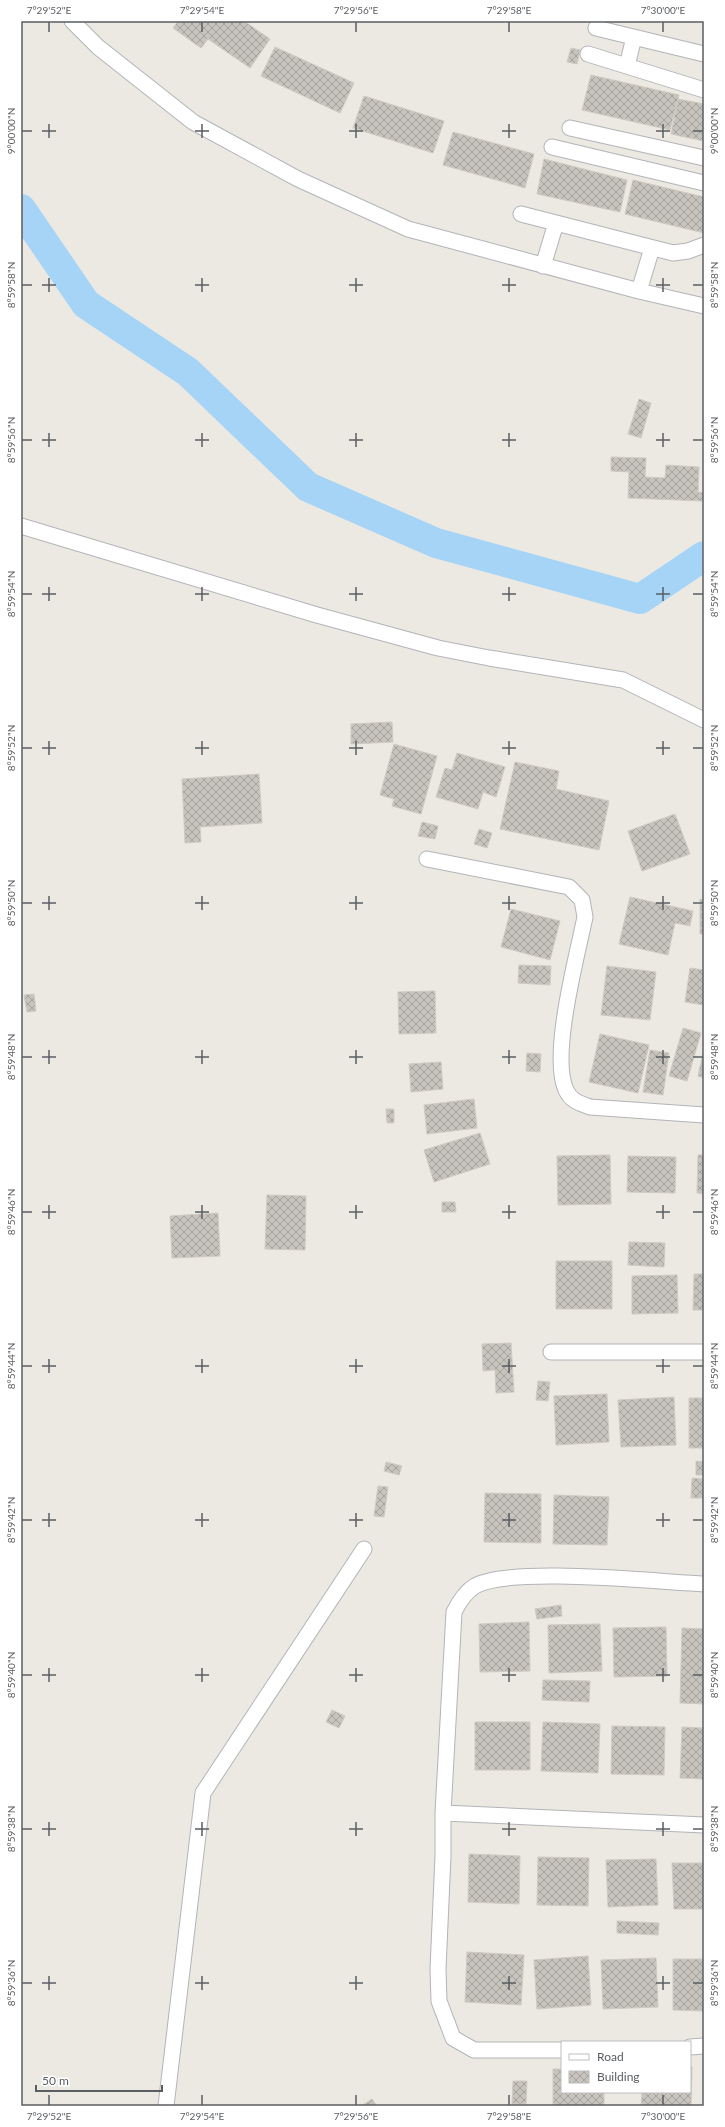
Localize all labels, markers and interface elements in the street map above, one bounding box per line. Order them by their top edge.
text: 7°29'52"E [27,4,72,16]
text: 7°29'54"E [180,4,225,16]
text: 7°29'56"E [334,4,379,16]
text: 7°29'58"E [487,4,532,16]
text: 7°30'00"E [641,4,686,16]
text: 9°00'00"N [5,108,17,154]
text: 9°00'00"N [708,108,720,154]
text: 8°59'58"N [5,262,17,308]
text: 8°59'58"N [708,262,720,308]
text: 8°59'56"N [5,417,17,463]
text: 8°59'56"N [708,417,720,463]
text: 8°59'54"N [5,571,17,617]
text: 8°59'54"N [708,571,720,617]
text: 8°59'52"N [5,725,17,771]
text: 8°59'52"N [708,725,720,771]
text: 8°59'50"N [5,880,17,926]
text: 8°59'50"N [708,880,720,926]
text: 8°59'48"N [5,1034,17,1080]
text: 8°59'48"N [708,1034,720,1080]
text: 8°59'46"N [5,1189,17,1235]
text: 8°59'46"N [708,1189,720,1235]
text: 8°59'44"N [5,1343,17,1389]
text: 8°59'44"N [708,1343,720,1389]
text: 8°59'42"N [5,1497,17,1543]
text: 8°59'42"N [708,1497,720,1543]
text: 8°59'40"N [5,1652,17,1698]
text: 8°59'40"N [708,1652,720,1698]
text: 8°59'38"N [5,1806,17,1852]
text: 8°59'38"N [708,1806,720,1852]
text: 8°59'36"N [5,1960,17,2006]
text: 8°59'36"N [708,1960,720,2006]
legend [561,2041,691,2093]
text: Road [597,2049,624,2064]
scale bar [36,2067,162,2093]
text: Building [597,2069,640,2084]
text: 50 m [42,2073,69,2088]
text: 7°29'52"E [27,2110,72,2122]
text: 7°29'54"E [180,2110,225,2122]
text: 7°29'56"E [334,2110,379,2122]
text: 7°29'58"E [487,2110,532,2122]
text: 7°30'00"E [641,2110,686,2122]

